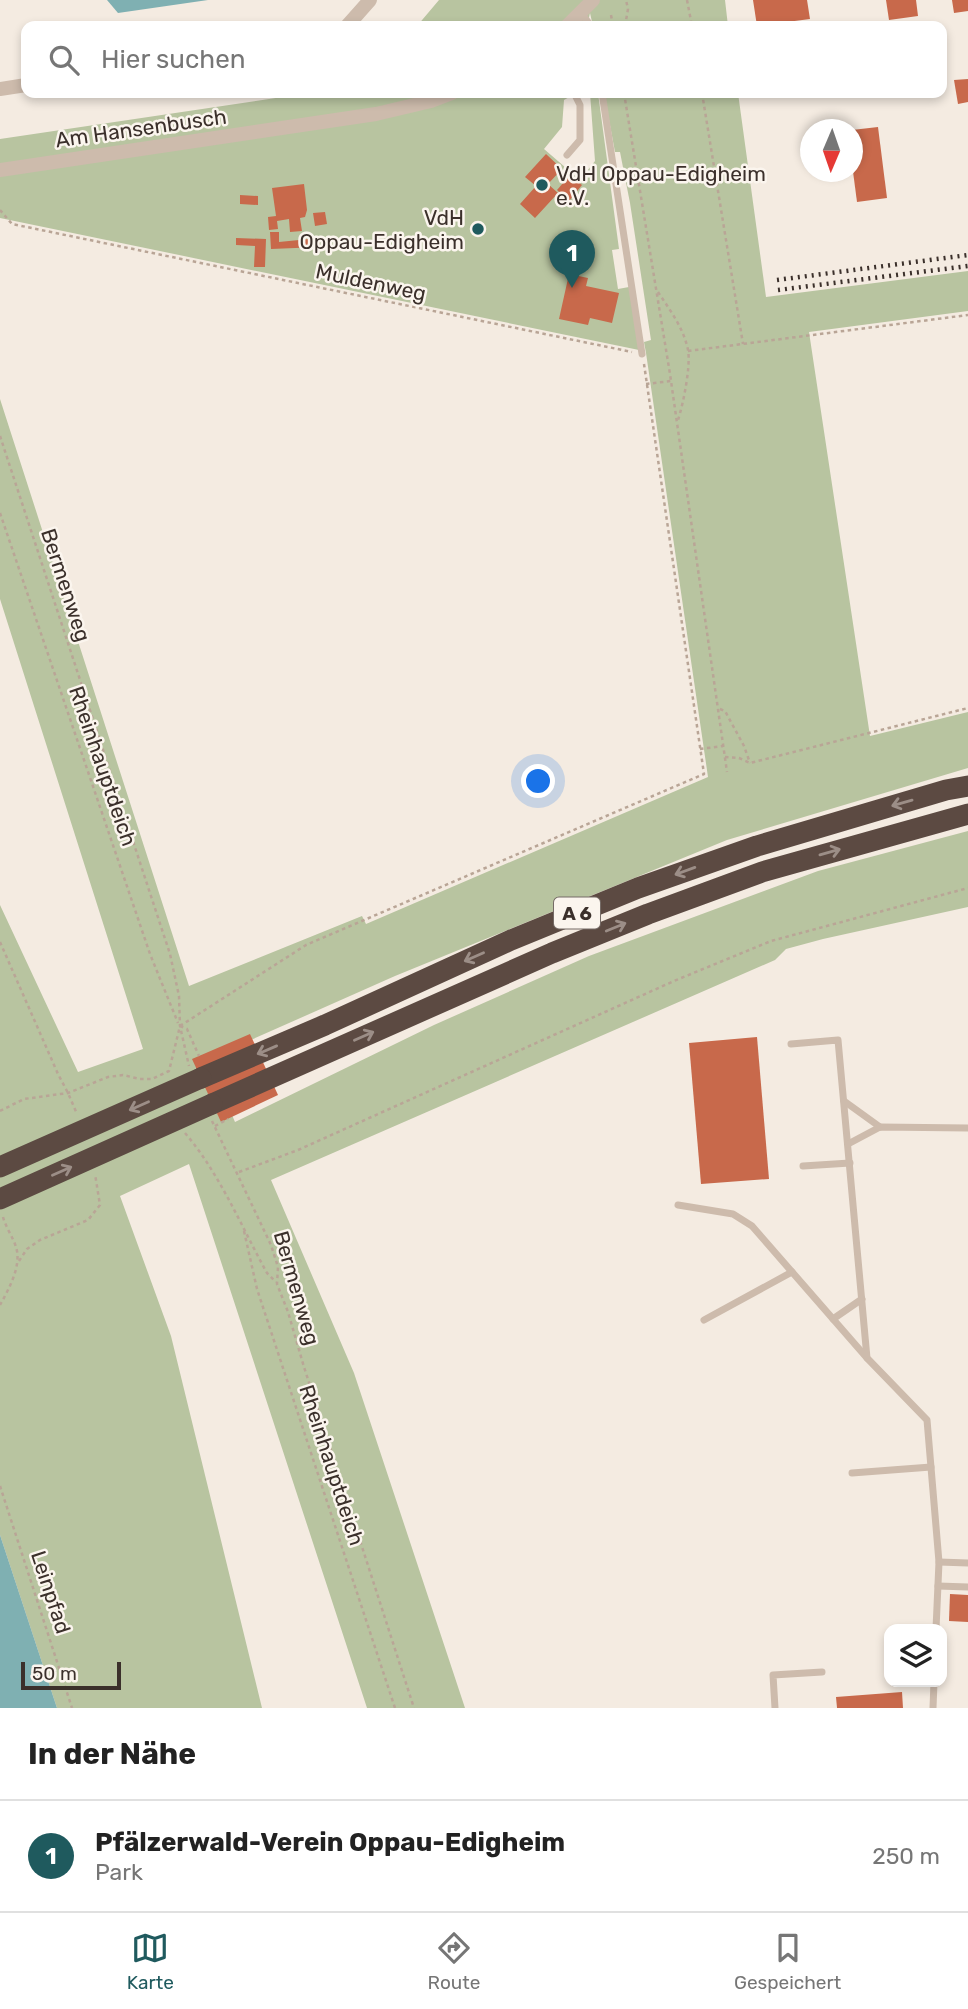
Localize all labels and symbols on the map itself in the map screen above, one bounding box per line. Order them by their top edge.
street label: Am Hansenbusch [54,104,228,152]
north arrow [800,119,863,182]
place label: VdH Oppau-Edigheim e.V. [556,161,766,210]
marker: VdH Oppau-Edigheim e.V. [534,177,550,193]
place label: VdH Oppau-Edigheim [299,205,464,254]
marker: VdH Oppau-Edigheim [470,221,486,237]
pin: 1 [549,230,595,288]
street label: Muldenweg [314,258,428,306]
street label: Bermenweg [36,525,96,645]
street label: Rheinhauptdeich [64,683,142,849]
your location [521,764,555,798]
one-way arrow [891,797,914,810]
one-way arrow [819,845,841,858]
one-way arrow [675,866,697,878]
road number: A 6 [554,897,600,928]
one-way arrow [604,920,626,933]
one-way arrow [464,951,486,964]
one-way arrow [353,1029,374,1042]
one-way arrow [257,1044,278,1057]
one-way arrow [128,1100,150,1113]
one-way arrow [51,1164,72,1177]
street label: Bermenweg [269,1228,325,1348]
street label: Rheinhauptdeich [294,1382,370,1548]
street label: Leinpfad [26,1547,76,1637]
scale bar [21,1659,121,1691]

